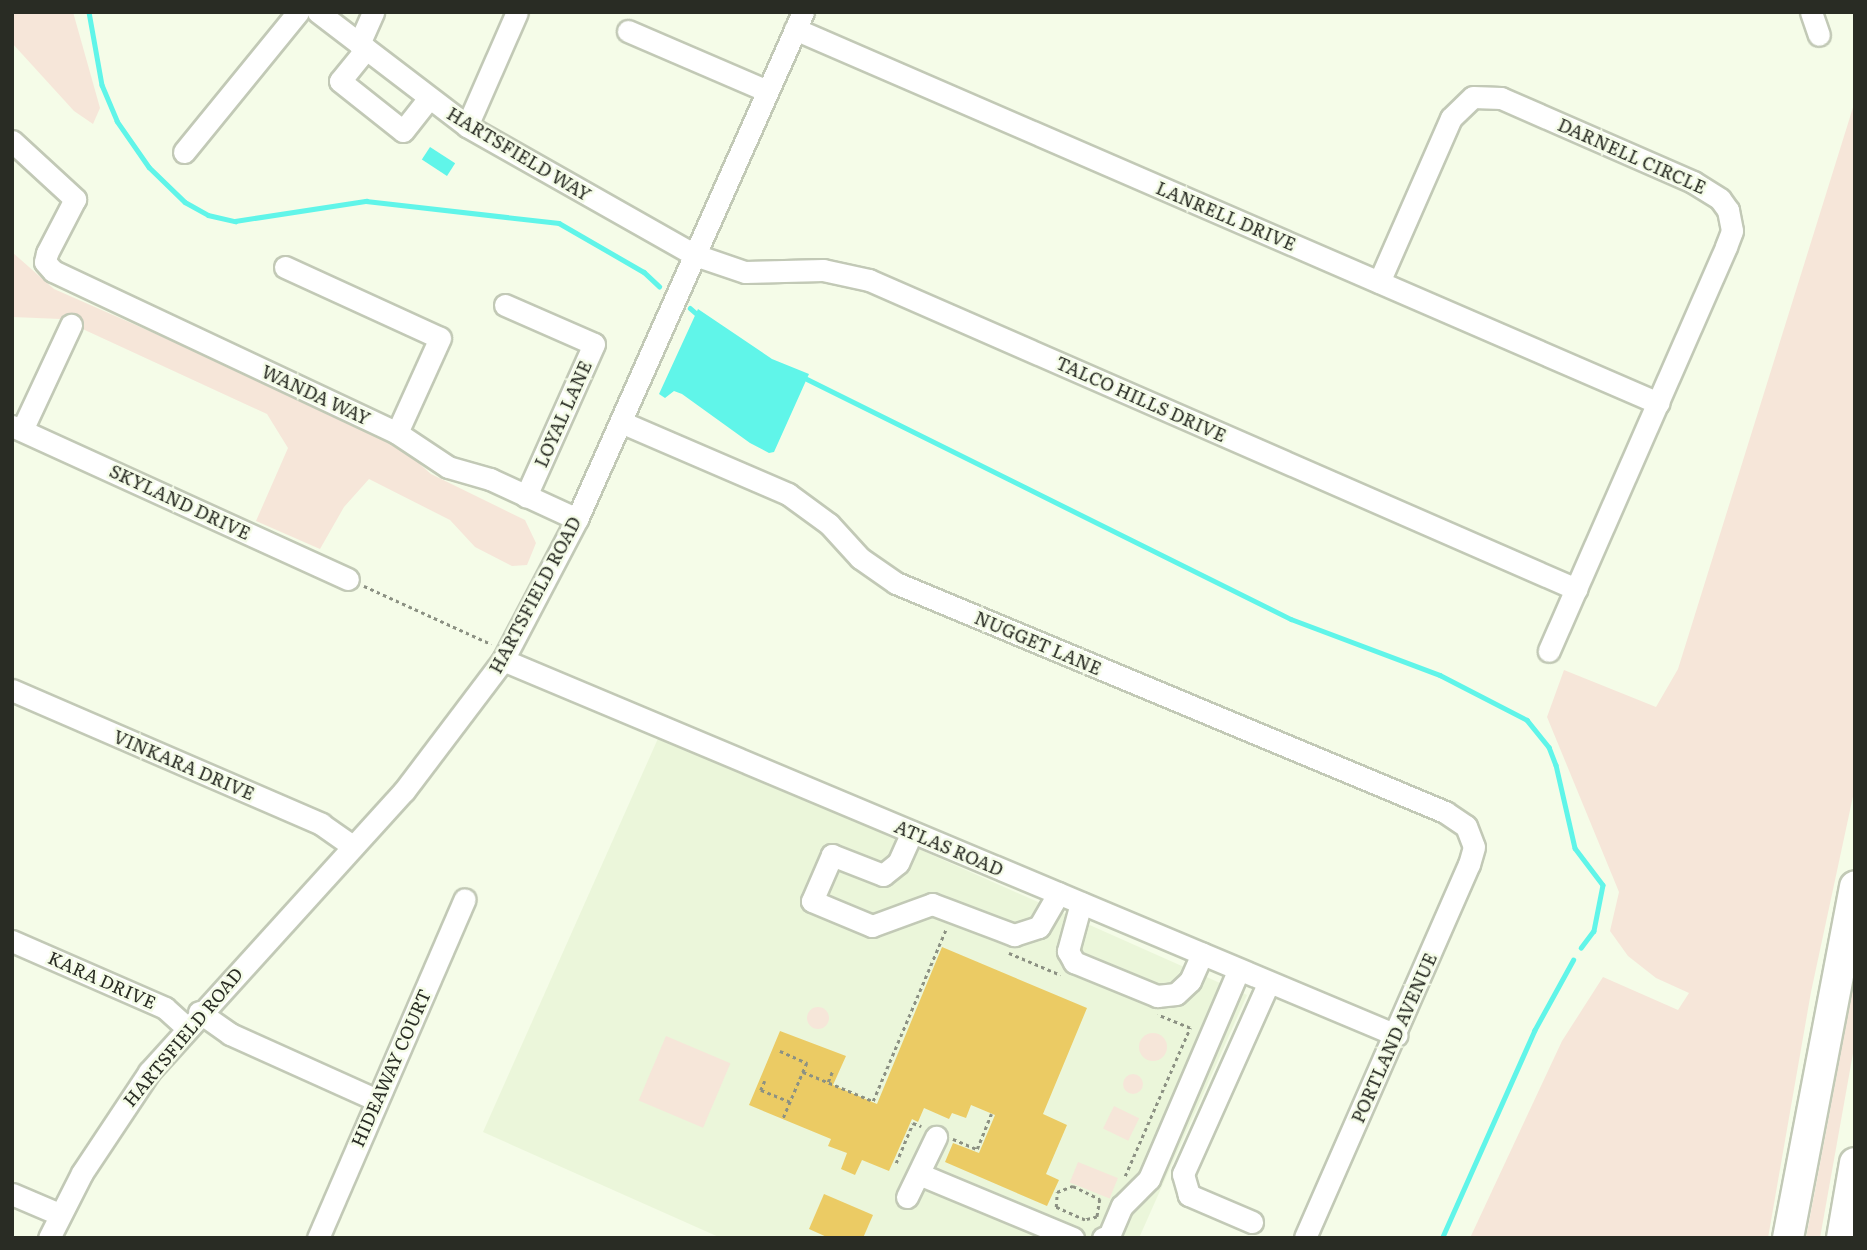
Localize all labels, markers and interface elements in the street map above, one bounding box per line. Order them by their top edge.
street label: HARTSFIELD WAY [443,102,595,206]
street label: DARNELL CIRCLE [1554,114,1710,198]
street label: LANRELL DRIVE [1153,177,1299,255]
street label: TALCO HILLS DRIVE [1053,352,1229,446]
street label: LOYAL LANE [530,357,596,471]
street label: WANDA WAY [258,360,374,430]
street label: SKYLAND DRIVE [106,460,254,544]
street label: HARTSFIELD ROAD [484,513,586,677]
street label: NUGGET LANE [971,607,1105,679]
street label: VINKARA DRIVE [110,725,258,805]
street label: ATLAS ROAD [891,815,1007,881]
street label: KARA DRIVE [45,947,159,1013]
street label: PORTLAND AVENUE [1347,950,1441,1126]
street label: HARTSFIELD ROAD [119,963,247,1111]
street label: HIDEAWAY COURT [347,986,435,1150]

